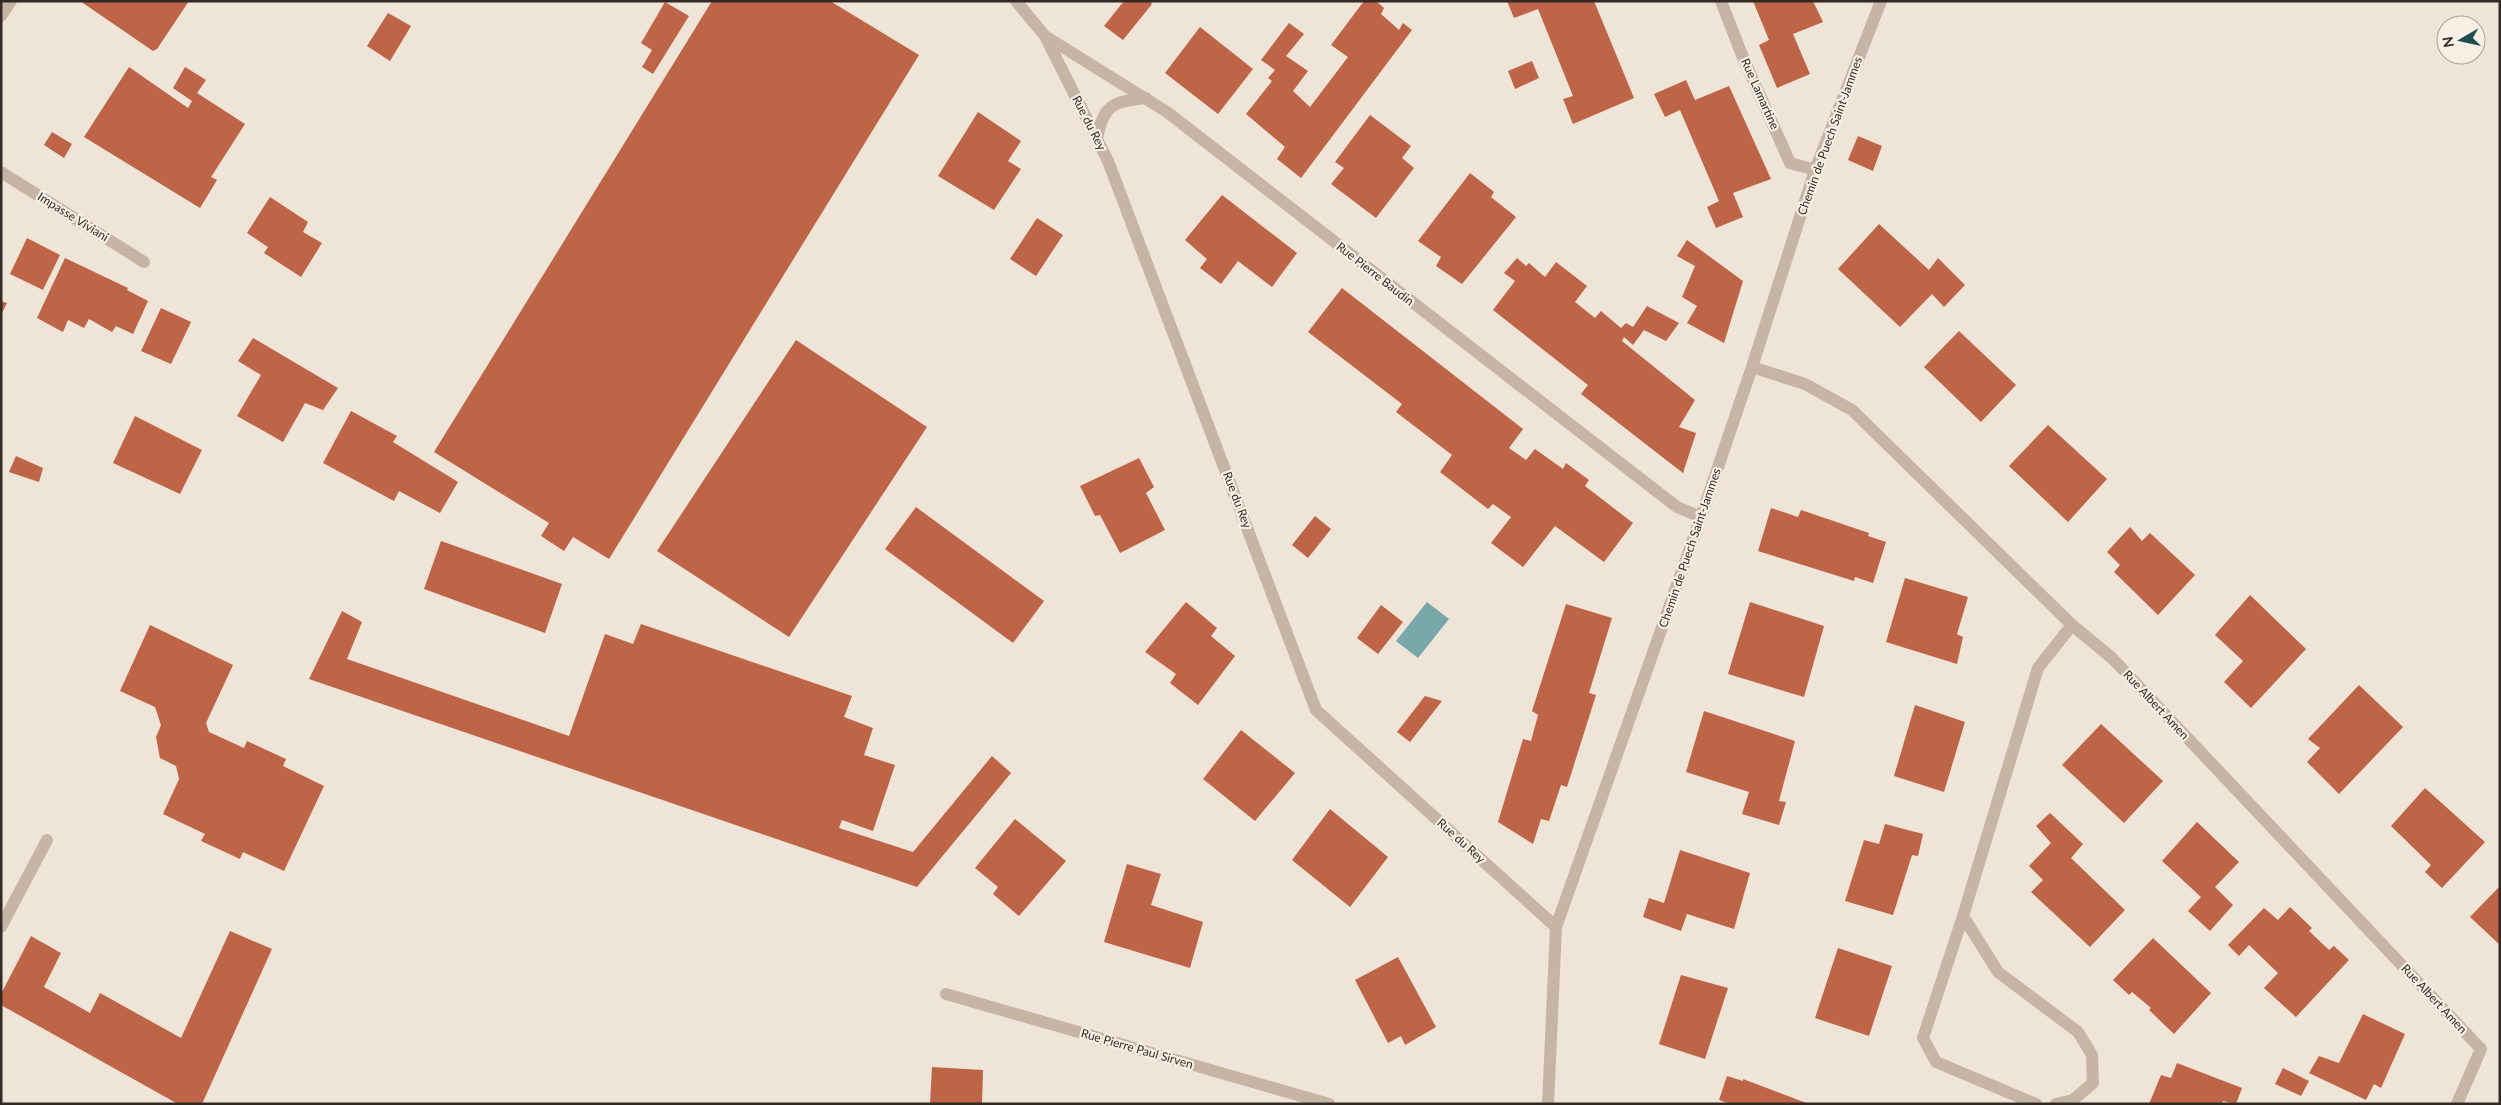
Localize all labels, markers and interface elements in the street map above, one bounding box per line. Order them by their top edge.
north arrow [2436,15,2486,65]
text: N [2438,35,2457,49]
street label: Chemin de Puech Saint-Jammes [1794,55,1865,217]
street label: Rue Lamartine [1738,56,1783,132]
street label: Rue du Rey [1069,93,1110,153]
street label: Impasse Viviani [35,189,112,244]
street label: Rue Pierre Baudin [1334,239,1417,309]
street label: Chemin de Puech Saint-Jammes [1655,466,1724,629]
street label: Rue du Rey [1220,469,1255,531]
street label: Rue Albert Amen [2120,667,2192,742]
street label: Rue du Rey [1434,815,1489,867]
street label: Rue Albert Amen [2398,961,2470,1036]
street label: Rue Pierre Paul Sirven [1079,1025,1195,1072]

